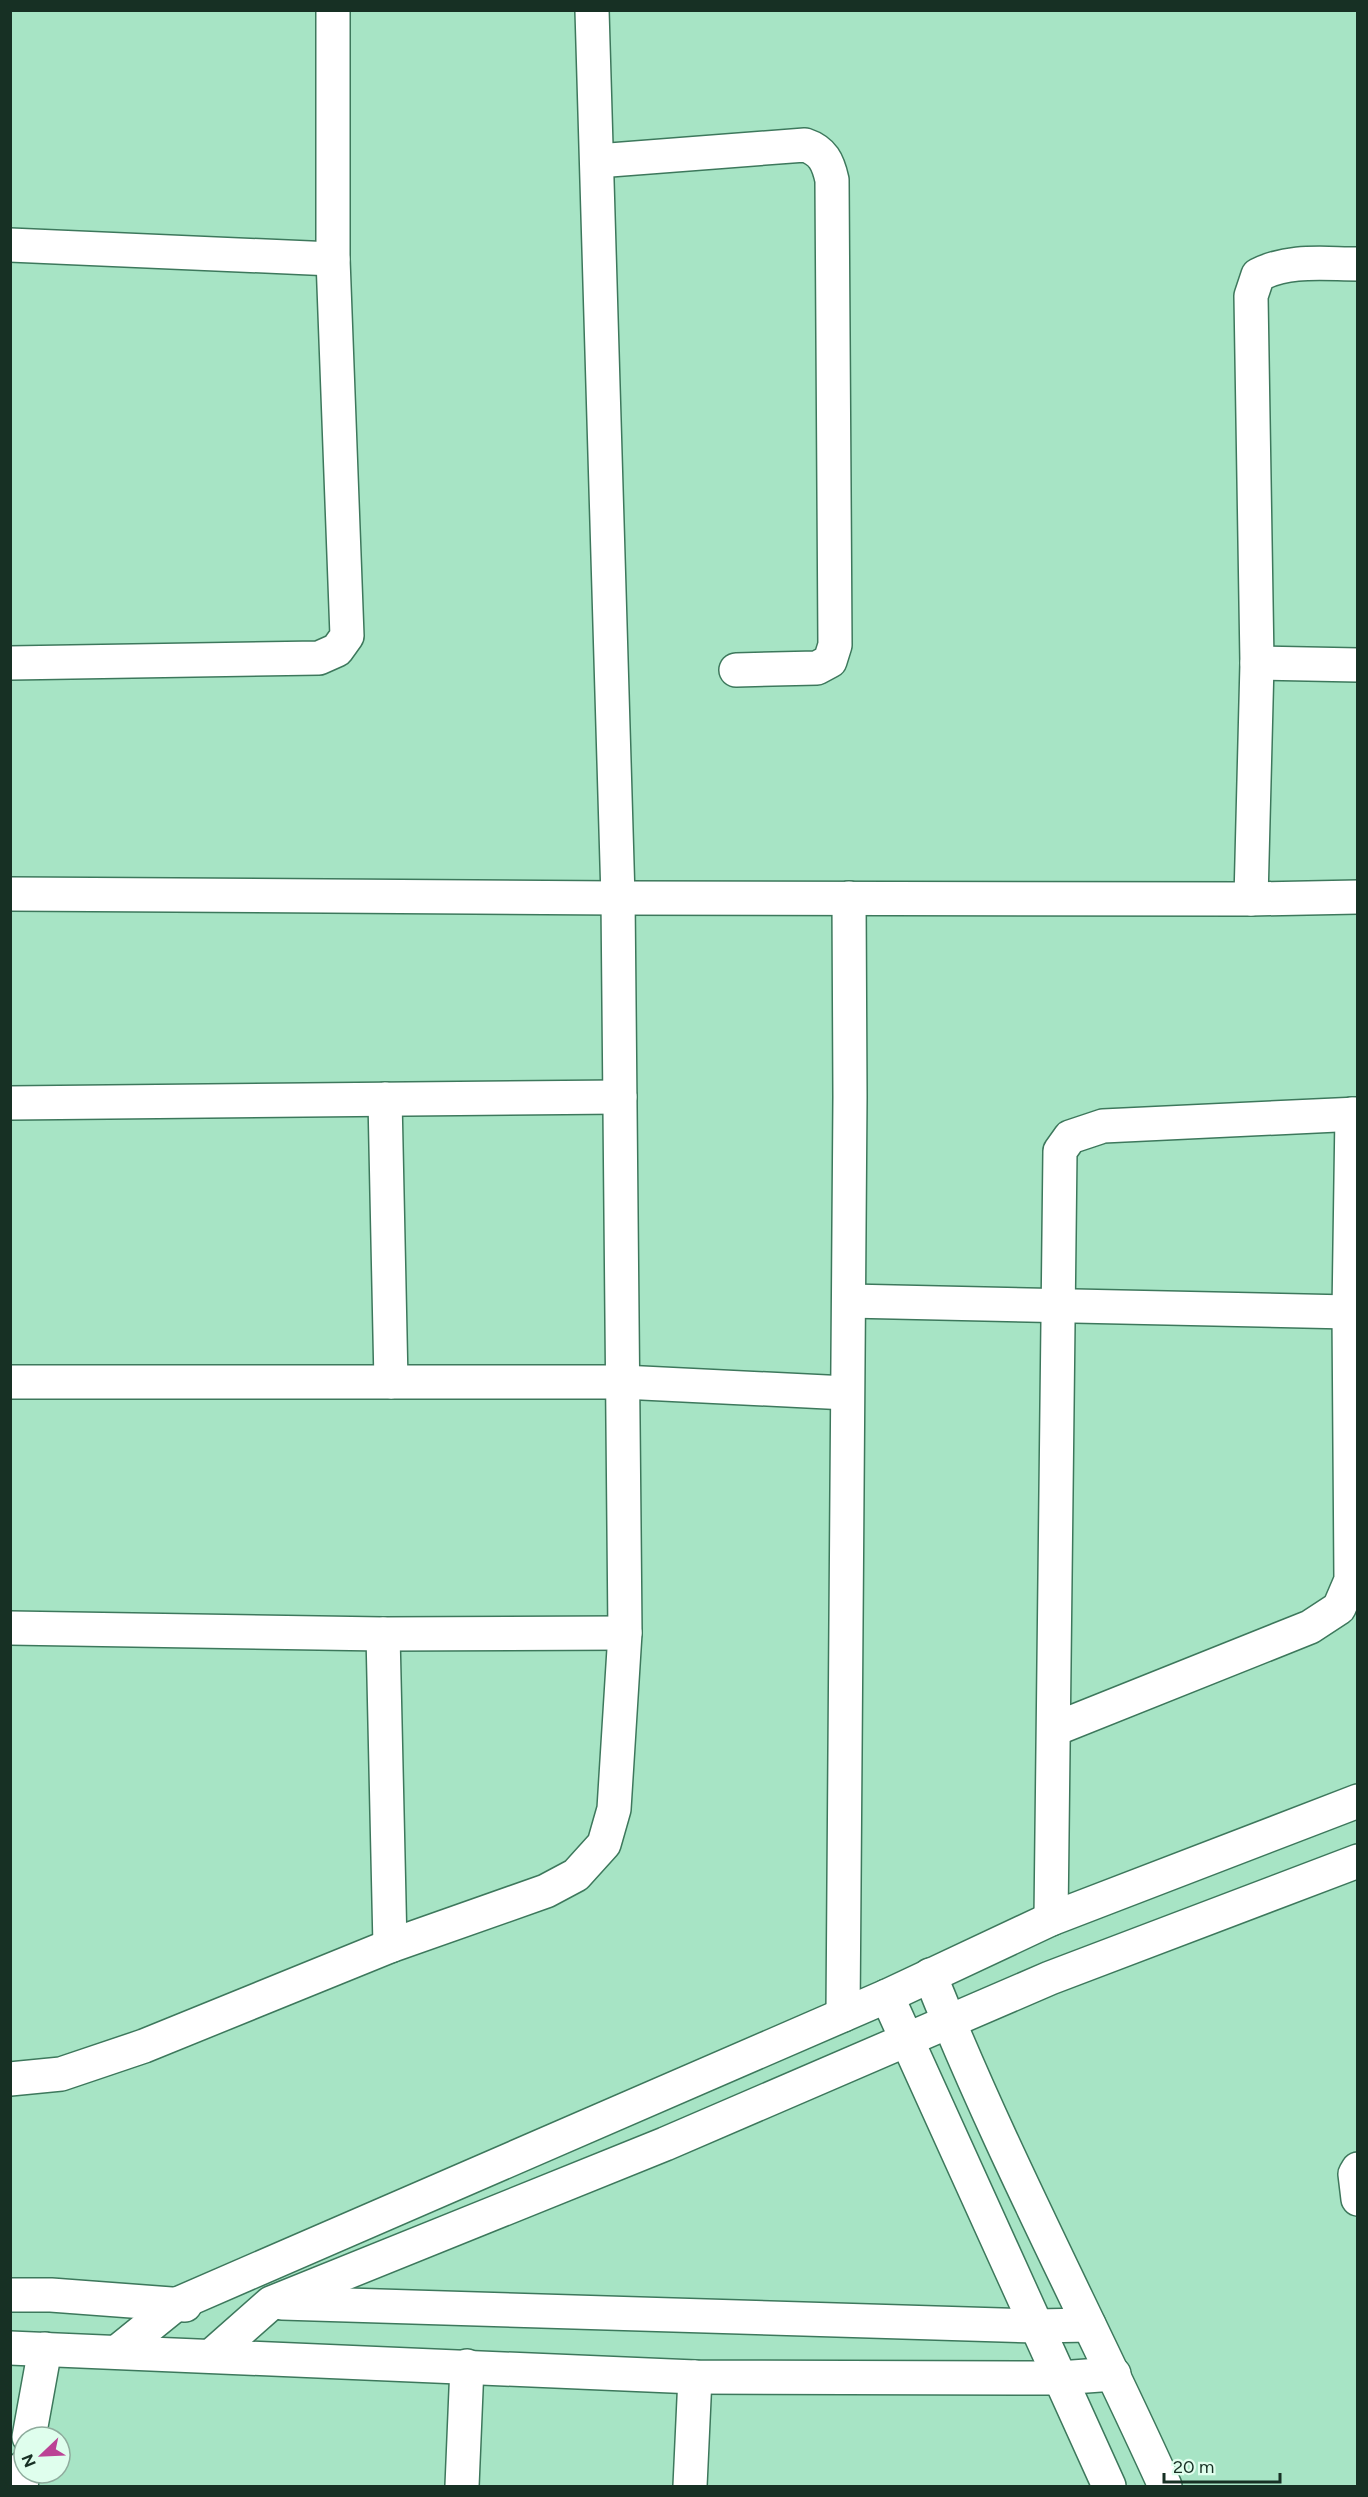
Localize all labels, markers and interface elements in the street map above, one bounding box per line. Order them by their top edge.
north arrow [12,2425,72,2485]
scale bar [1164,2446,1280,2484]
text: N [17,2451,40,2470]
text: 20 m [1173,2456,1214,2478]

